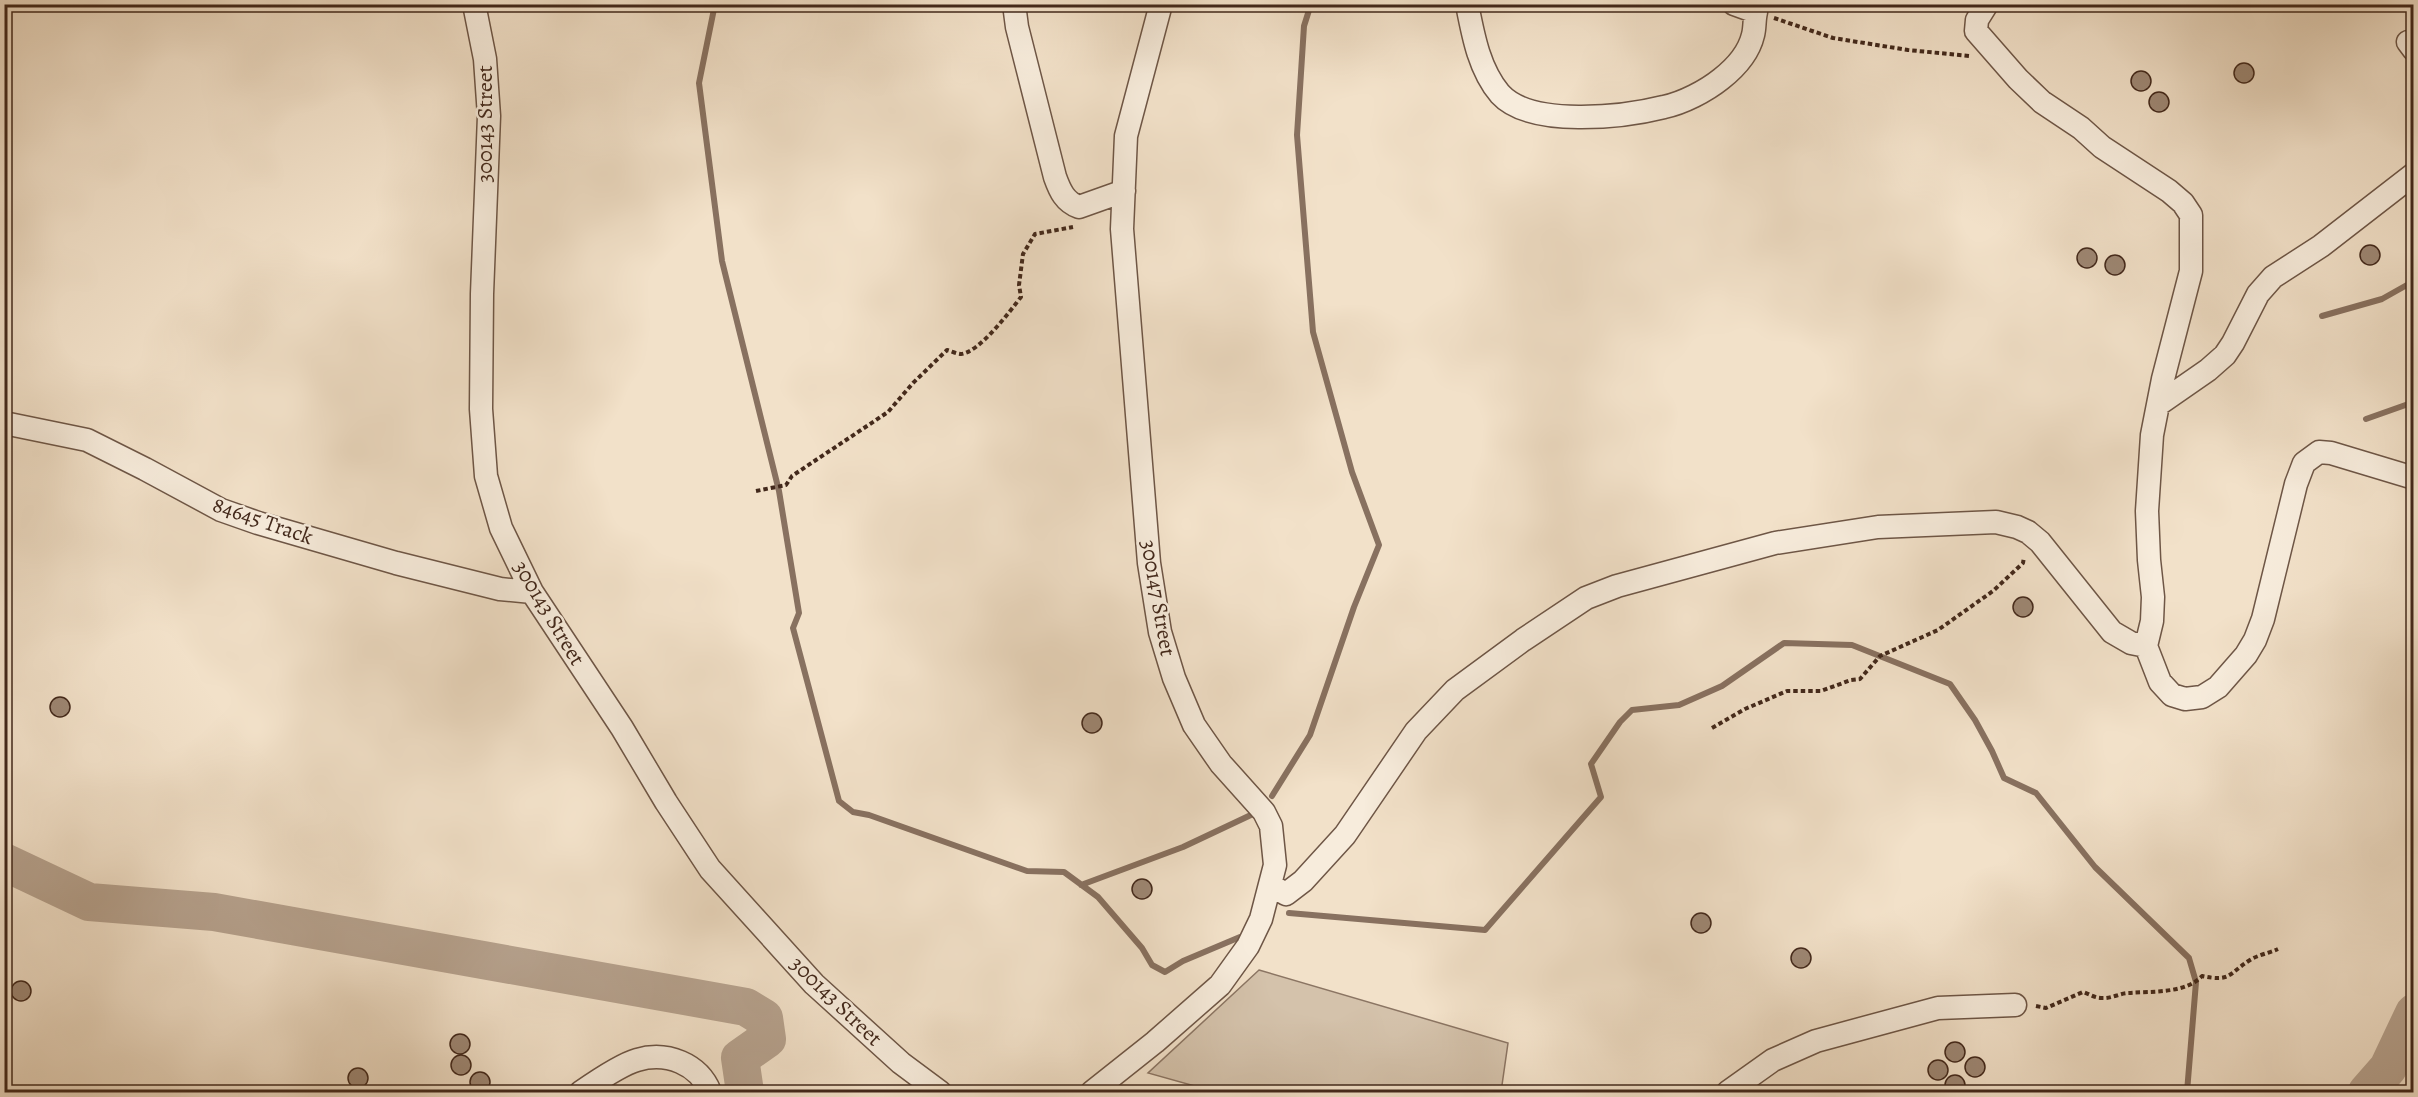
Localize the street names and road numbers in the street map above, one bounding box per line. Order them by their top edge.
street label: 300143 Street [470,65,500,183]
street label: 84645 Track [209,490,317,552]
street label: 300147 Street [1133,537,1183,659]
street label: 300143 Street [506,555,592,671]
street label: 300143 Street [783,949,889,1053]

